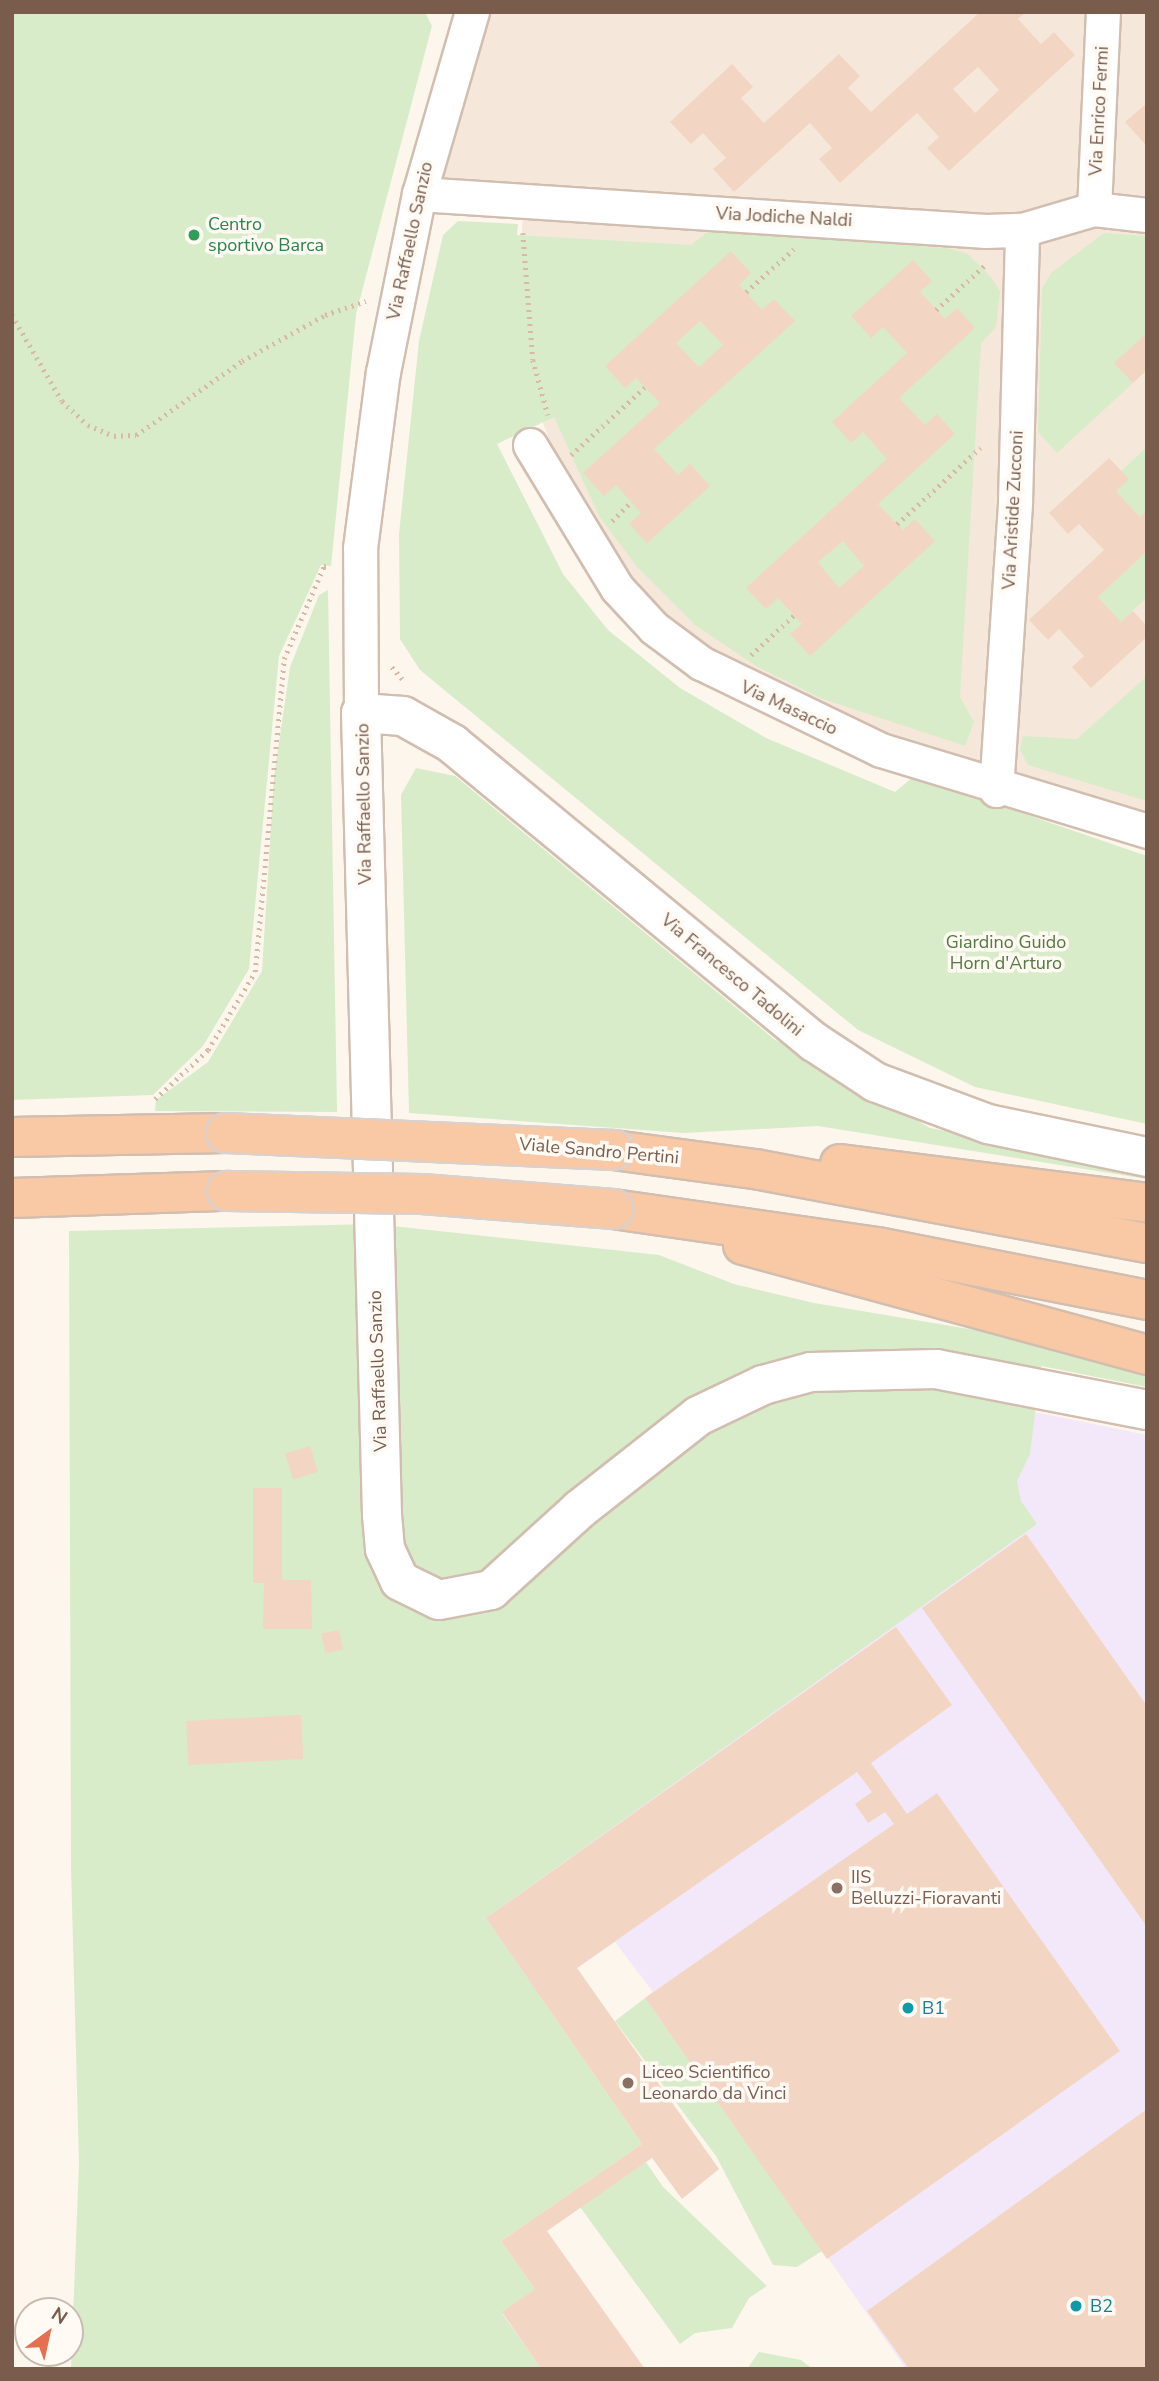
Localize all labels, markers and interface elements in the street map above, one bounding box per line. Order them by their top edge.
street label: Via Enrico Fermi [1085,46,1113,176]
street label: Via Raffaello Sanzio [383,160,437,322]
street label: Via Jodiche Naldi [715,203,853,231]
place label: Centro sportivo Barca [208,214,324,256]
marker: Centro sportivo Barca [186,227,202,243]
street label: Via Aristide Zucconi [998,430,1028,590]
street label: Via Masaccio [737,676,841,740]
street label: Via Raffaello Sanzio [352,723,376,885]
street label: Via Francesco Tadolini [656,909,808,1041]
park label: Giardino Guido Horn d'Arturo [946,932,1066,974]
street label: Viale Sandro Pertini [518,1133,680,1169]
street label: Via Raffaello Sanzio [364,1290,392,1452]
place label: IIS Belluzzi-Fioravanti [851,1867,1001,1910]
marker: IIS Belluzzi-Fioravanti [829,1880,845,1896]
place label: B1 [922,1997,945,2019]
marker: B1 [900,2000,916,2016]
place label: Liceo Scientifico Leonardo da Vinci [642,2062,786,2104]
marker: Liceo Scientifico Leonardo da Vinci [620,2075,636,2091]
place label: B2 [1090,2295,1113,2317]
north arrow [14,2297,84,2367]
marker: B2 [1068,2298,1084,2314]
text: N [46,2301,72,2331]

